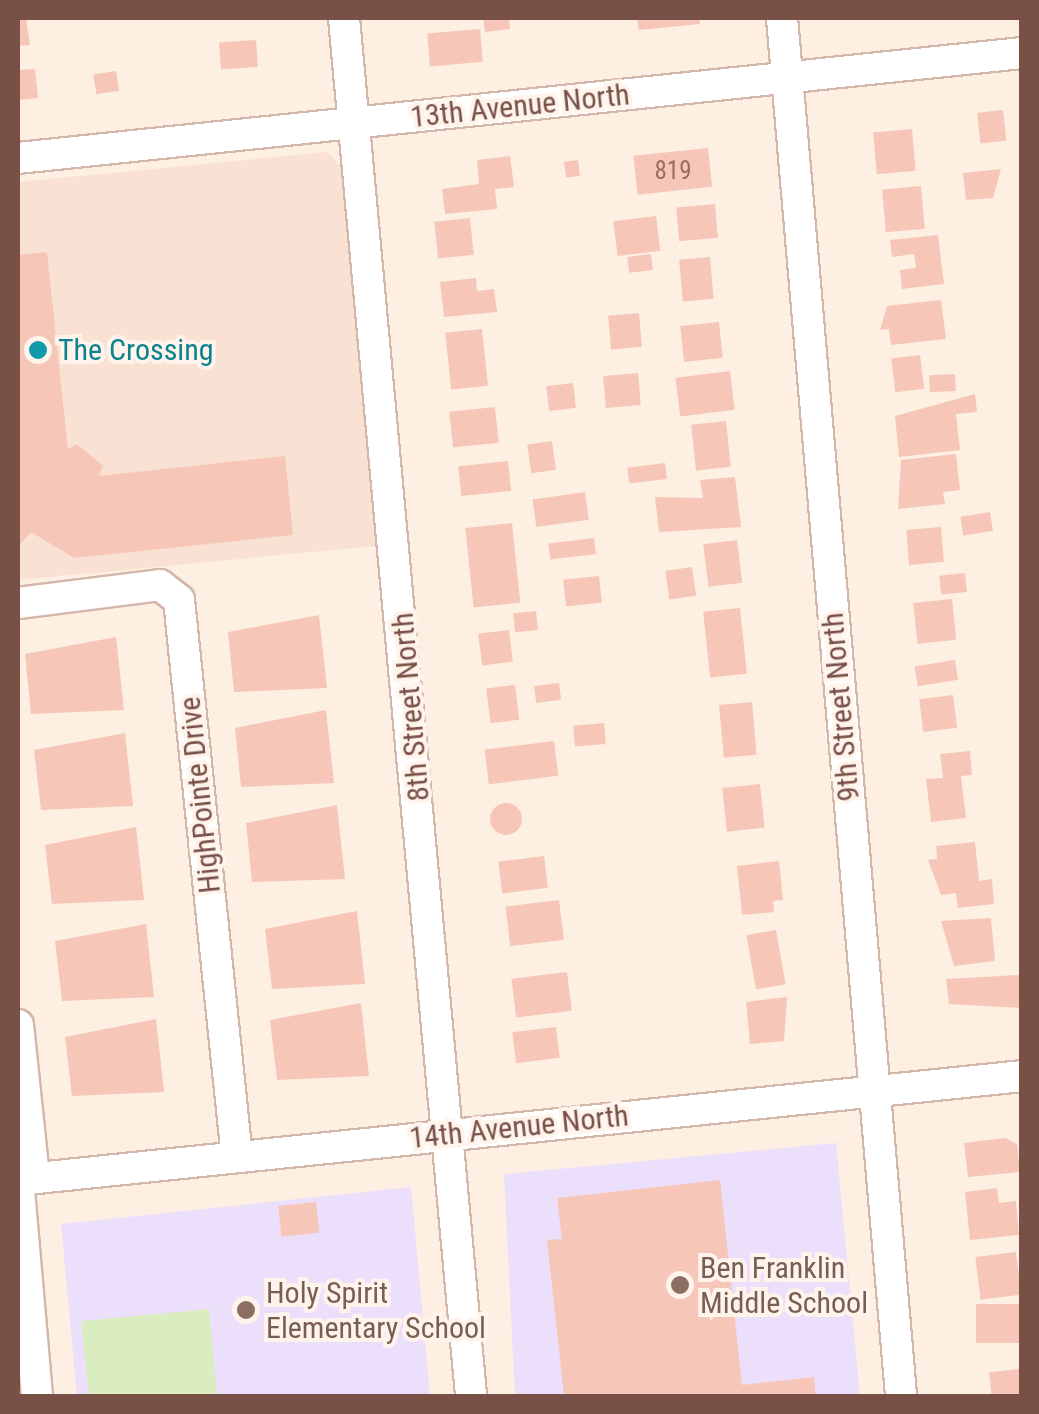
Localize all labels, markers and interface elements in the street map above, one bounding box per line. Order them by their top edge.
street label: 13th Avenue North [409,77,631,135]
house number: 819 [654,156,692,186]
place label: The Crossing [58,332,214,368]
marker: The Crossing [27,339,49,361]
street label: 8th Street North [385,611,437,803]
street label: 9th Street North [815,611,867,803]
street label: HighPointe Drive [172,695,228,895]
street label: 14th Avenue North [408,1098,630,1156]
place label: Ben Franklin Middle School [700,1250,868,1320]
marker: Ben Franklin Middle School [669,1274,691,1296]
place label: Holy Spirit Elementary School [266,1275,486,1346]
marker: Holy Spirit Elementary School [235,1299,257,1321]

